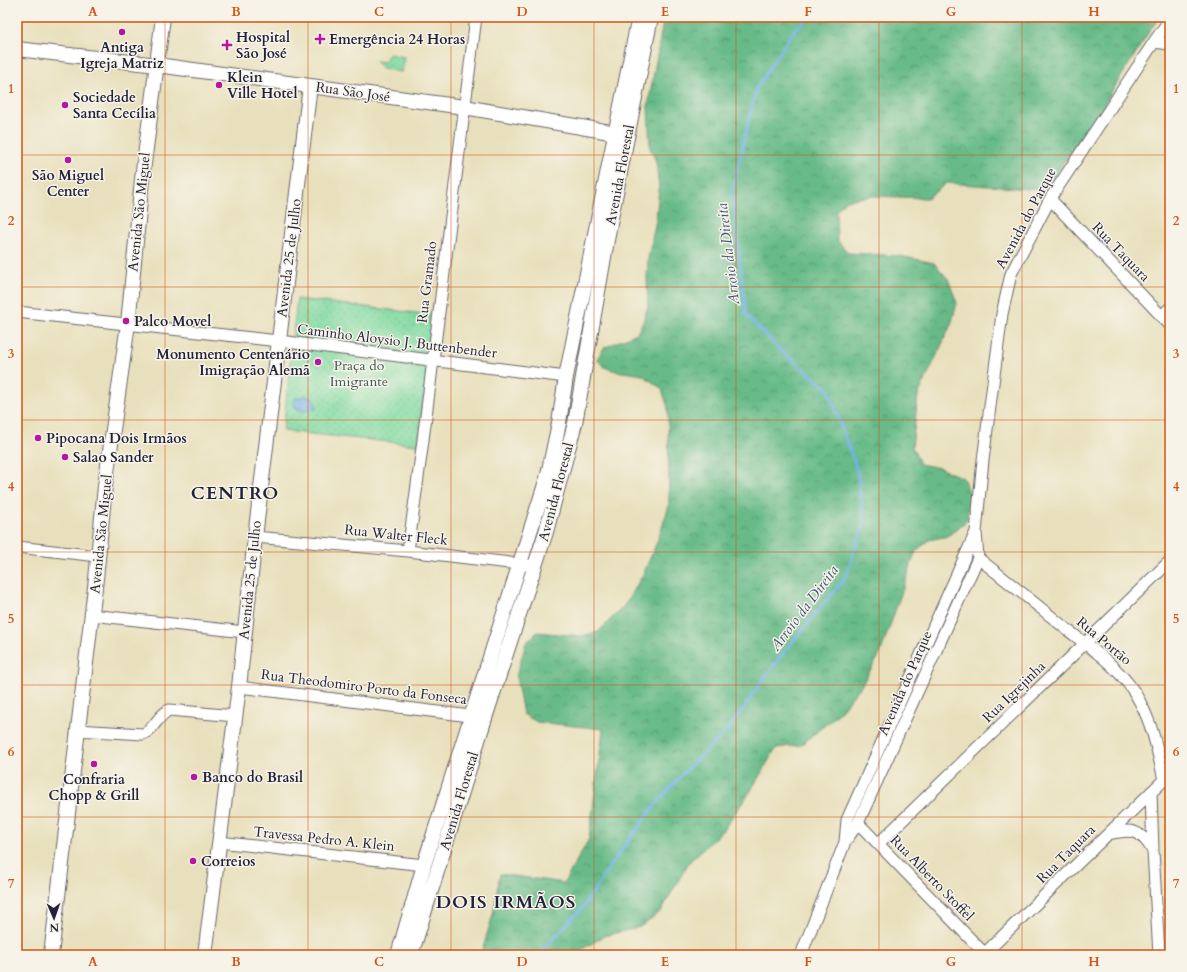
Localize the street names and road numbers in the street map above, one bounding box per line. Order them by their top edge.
street label: Rua São José [315,77,391,107]
street label: Avenida Florestal [601,123,639,227]
street label: Avenida São Miguel [123,151,155,272]
street label: Avenida do Parque [991,164,1061,272]
street label: Avenida 25 de Julho [272,197,306,318]
street label: Rua Taquara [1088,218,1154,286]
street label: Rua Gramado [413,240,441,324]
street label: Caminho Aloysio J. Buttenbender [296,319,499,363]
street label: Avenida Florestal [534,440,578,544]
street label: Avenida São Miguel [85,473,117,594]
street label: Avenida 25 de Julho [234,519,266,640]
street label: Rua Walter Fleck [343,520,449,550]
street label: Rua Portão [1073,612,1136,670]
street label: Avenida do Parque [873,628,937,738]
street label: Rua Igrejinha [978,657,1050,727]
street label: Rua Theodomiro Porto da Fonseca [260,665,468,709]
street label: Avenida Florestal [435,749,483,852]
street label: Rua Taquara [1032,820,1100,888]
street label: Travessa Pedro A. Klein [252,822,396,856]
street label: Rua Alberto Stoffel [886,831,978,925]

